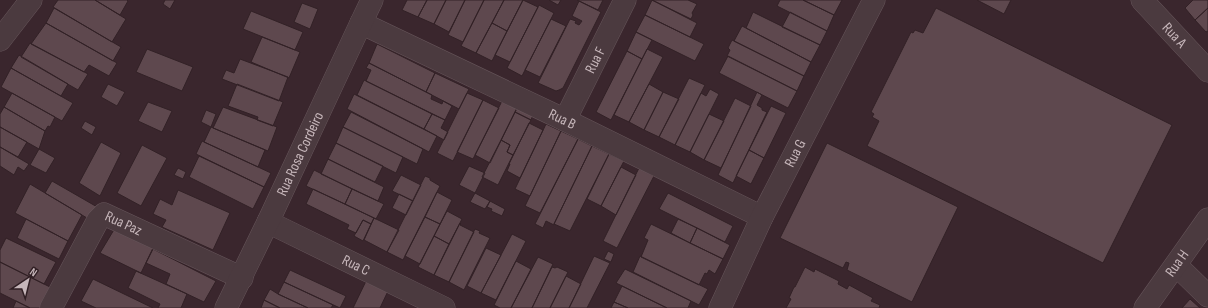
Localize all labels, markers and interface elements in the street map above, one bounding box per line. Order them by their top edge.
street label: Rua A [1158,19,1192,52]
street label: Rua F [580,44,610,77]
street label: Rua B [546,104,579,134]
street label: Rua Rosa Cordeiro [272,109,328,199]
street label: Rua G [780,136,810,170]
street label: Rua Paz [102,206,146,240]
street label: Rua H [1161,246,1193,280]
street label: Rua C [339,250,373,280]
north arrow [8,260,48,300]
text: N [27,265,40,279]

